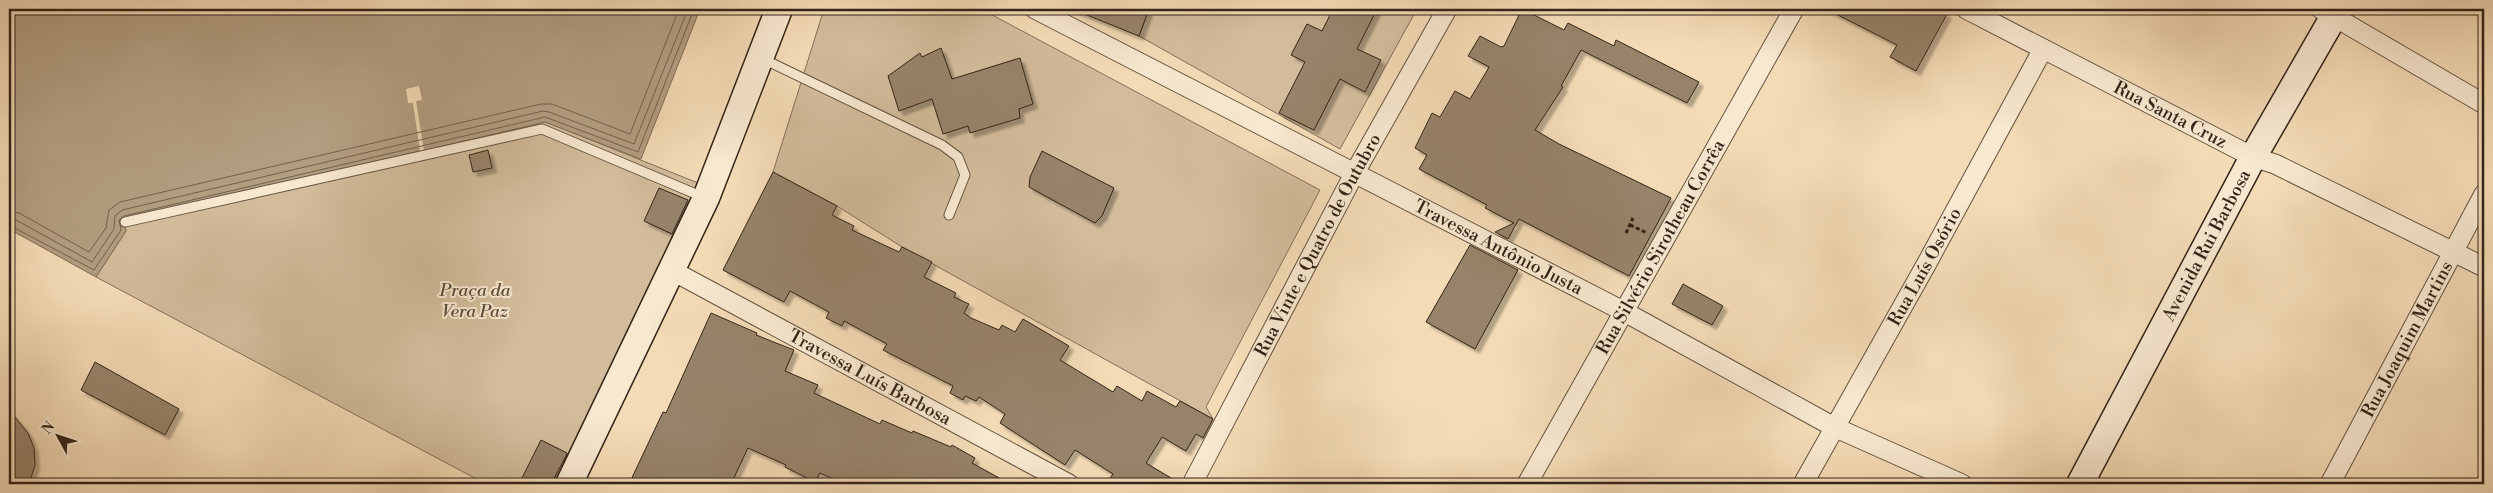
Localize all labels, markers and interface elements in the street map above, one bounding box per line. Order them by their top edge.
street label: Rua Santa Cruz [2110,76,2231,153]
street label: Rua Vinte e Quatro de Outubro [1249,129,1386,360]
street label: Rua Silvério Sirotheau Corrêa [1591,135,1730,358]
street label: Avenida Rui Barbosa [2156,165,2256,326]
street label: Travessa Antônio Justa [1410,194,1588,300]
street label: Rua Luís Osório [1883,204,1966,330]
street label: Rua Joaquim Martins [2356,257,2458,421]
park label: Praça da Vera Paz [439,279,511,323]
street label: Travessa Luís Barbosa [785,324,956,431]
north arrow [32,410,82,460]
text: N [38,418,59,438]

